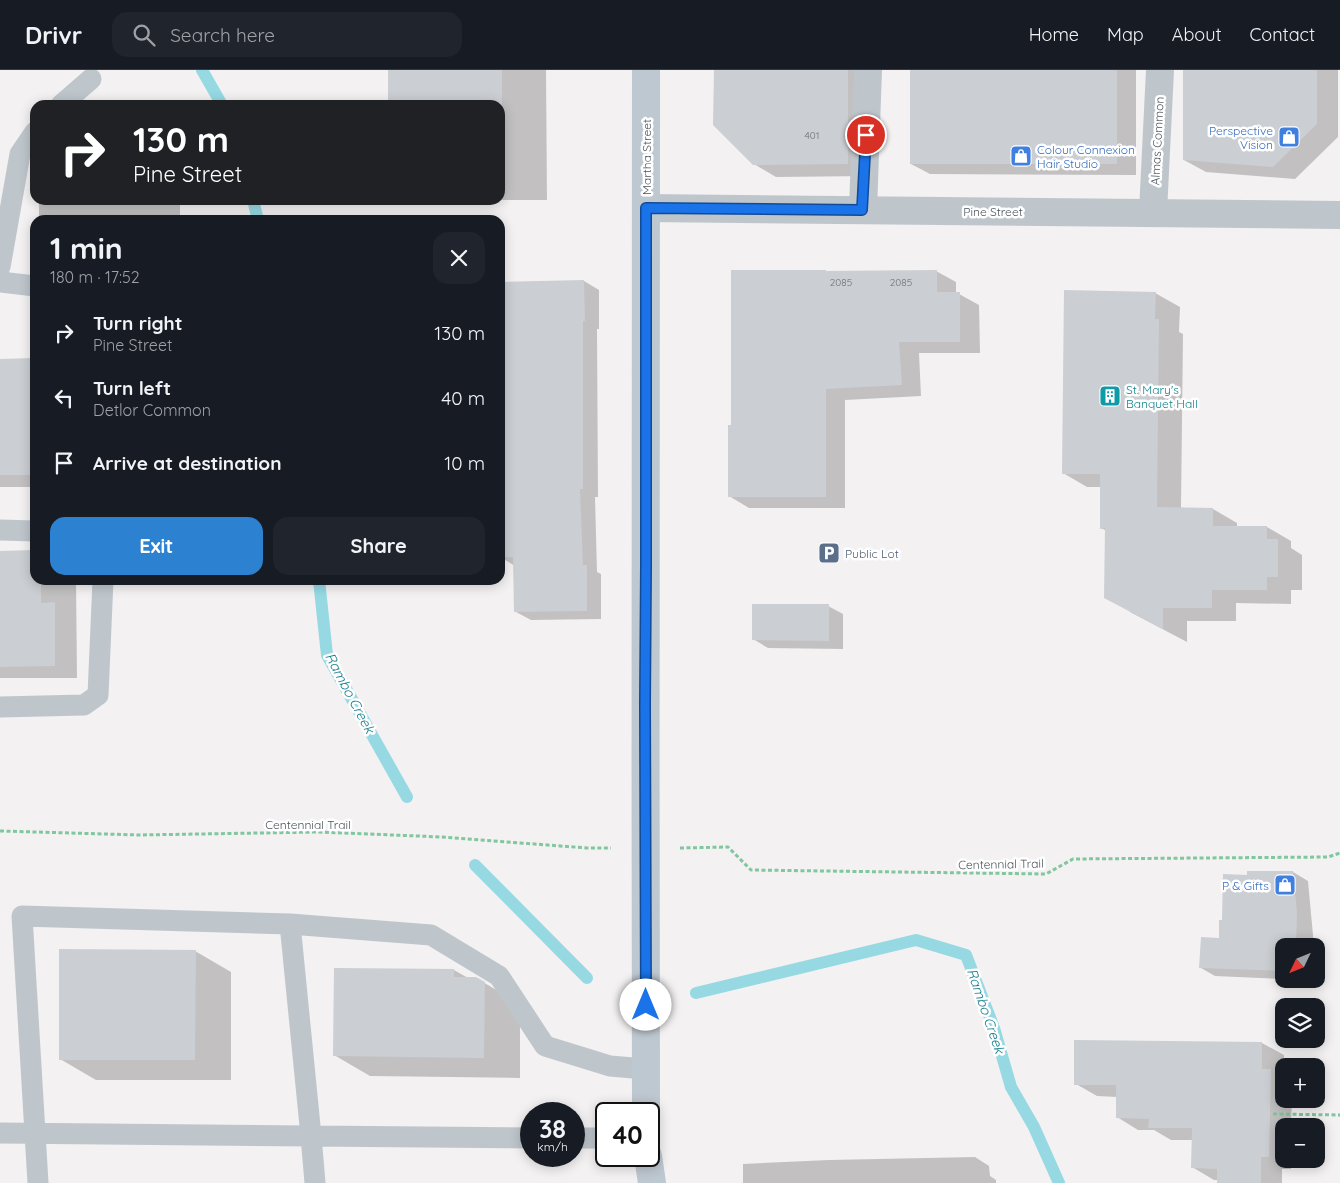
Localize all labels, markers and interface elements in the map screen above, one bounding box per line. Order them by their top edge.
search box [112,12,462,57]
text: Drivr [25,20,82,50]
icon: search [130,21,158,49]
text: Search here [170,23,275,47]
text: Home [1029,23,1079,46]
text: Map [1107,23,1144,46]
text: About [1172,23,1222,46]
text: Contact [1250,23,1315,46]
street label: Almas Common [1147,96,1167,186]
pin [845,114,887,156]
text: 130 m [133,117,229,161]
street label: Martha Street [639,119,654,195]
icon: right [50,120,115,185]
icon: arrive [852,121,880,149]
place label: Perspective Vision [1209,123,1273,152]
shop icon: Perspective Vision [1277,125,1301,149]
house number: 401 [805,129,819,142]
place label: Colour Connexion Hair Studio [1037,142,1135,171]
shop icon: Colour Connexion Hair Studio [1009,144,1033,168]
text: Pine Street [133,160,242,188]
street label: Pine Street [963,204,1023,219]
text: 1 min [50,229,123,267]
button: close [433,232,485,284]
text: 180 m · 17:52 [50,267,140,287]
house number: 2085 [830,276,852,289]
house number: 2085 [890,276,912,289]
text: Turn right [93,311,182,335]
icon: right [50,319,78,347]
text: 130 m [434,321,485,345]
text: Pine Street [93,335,172,355]
text: Turn left [93,376,171,400]
place label: St. Mary's Banquet Hall [1126,382,1198,411]
icon: left [50,384,78,412]
building icon: St. Mary's Banquet Hall [1098,384,1122,408]
text: 40 m [441,386,485,410]
text: Detlor Common [93,400,211,420]
icon: arrive [50,449,78,477]
text: Arrive at destination [93,451,282,475]
text: 10 m [444,451,485,475]
button: Exit [50,517,263,575]
button: Share [273,517,485,575]
parking icon: Public Lot [817,541,841,565]
place label: Public Lot [845,546,899,561]
water label: Rambo Creek [321,649,380,738]
street label: Centennial Trail [265,817,351,832]
street label: Centennial Trail [958,856,1044,872]
shop icon: P & Gifts [1273,873,1297,897]
place label: P & Gifts [1222,878,1269,893]
north arrow [1275,938,1325,988]
map controls [1275,938,1325,1168]
water label: Rambo Creek [963,966,1009,1057]
position arrow [619,978,671,1030]
button: layers [1275,998,1325,1048]
button: + [1275,1058,1325,1108]
speed limit sign: 40 [595,1102,660,1167]
text: 38 [539,1113,566,1144]
button: − [1275,1118,1325,1168]
text: km/h [537,1139,568,1154]

